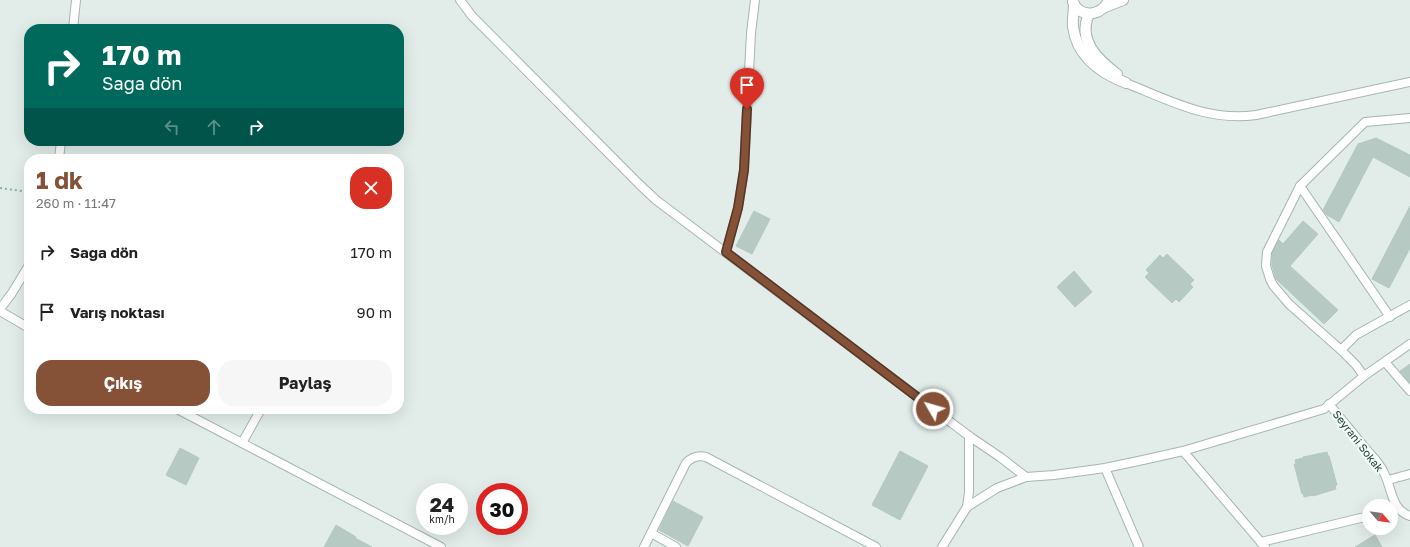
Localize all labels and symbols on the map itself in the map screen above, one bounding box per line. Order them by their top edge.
pin [730,68,764,109]
position arrow [912,388,954,430]
street label: Seyrani Sokak [1330,407,1386,474]
speed limit sign: 30 [476,483,528,535]
north arrow [1362,499,1398,535]

